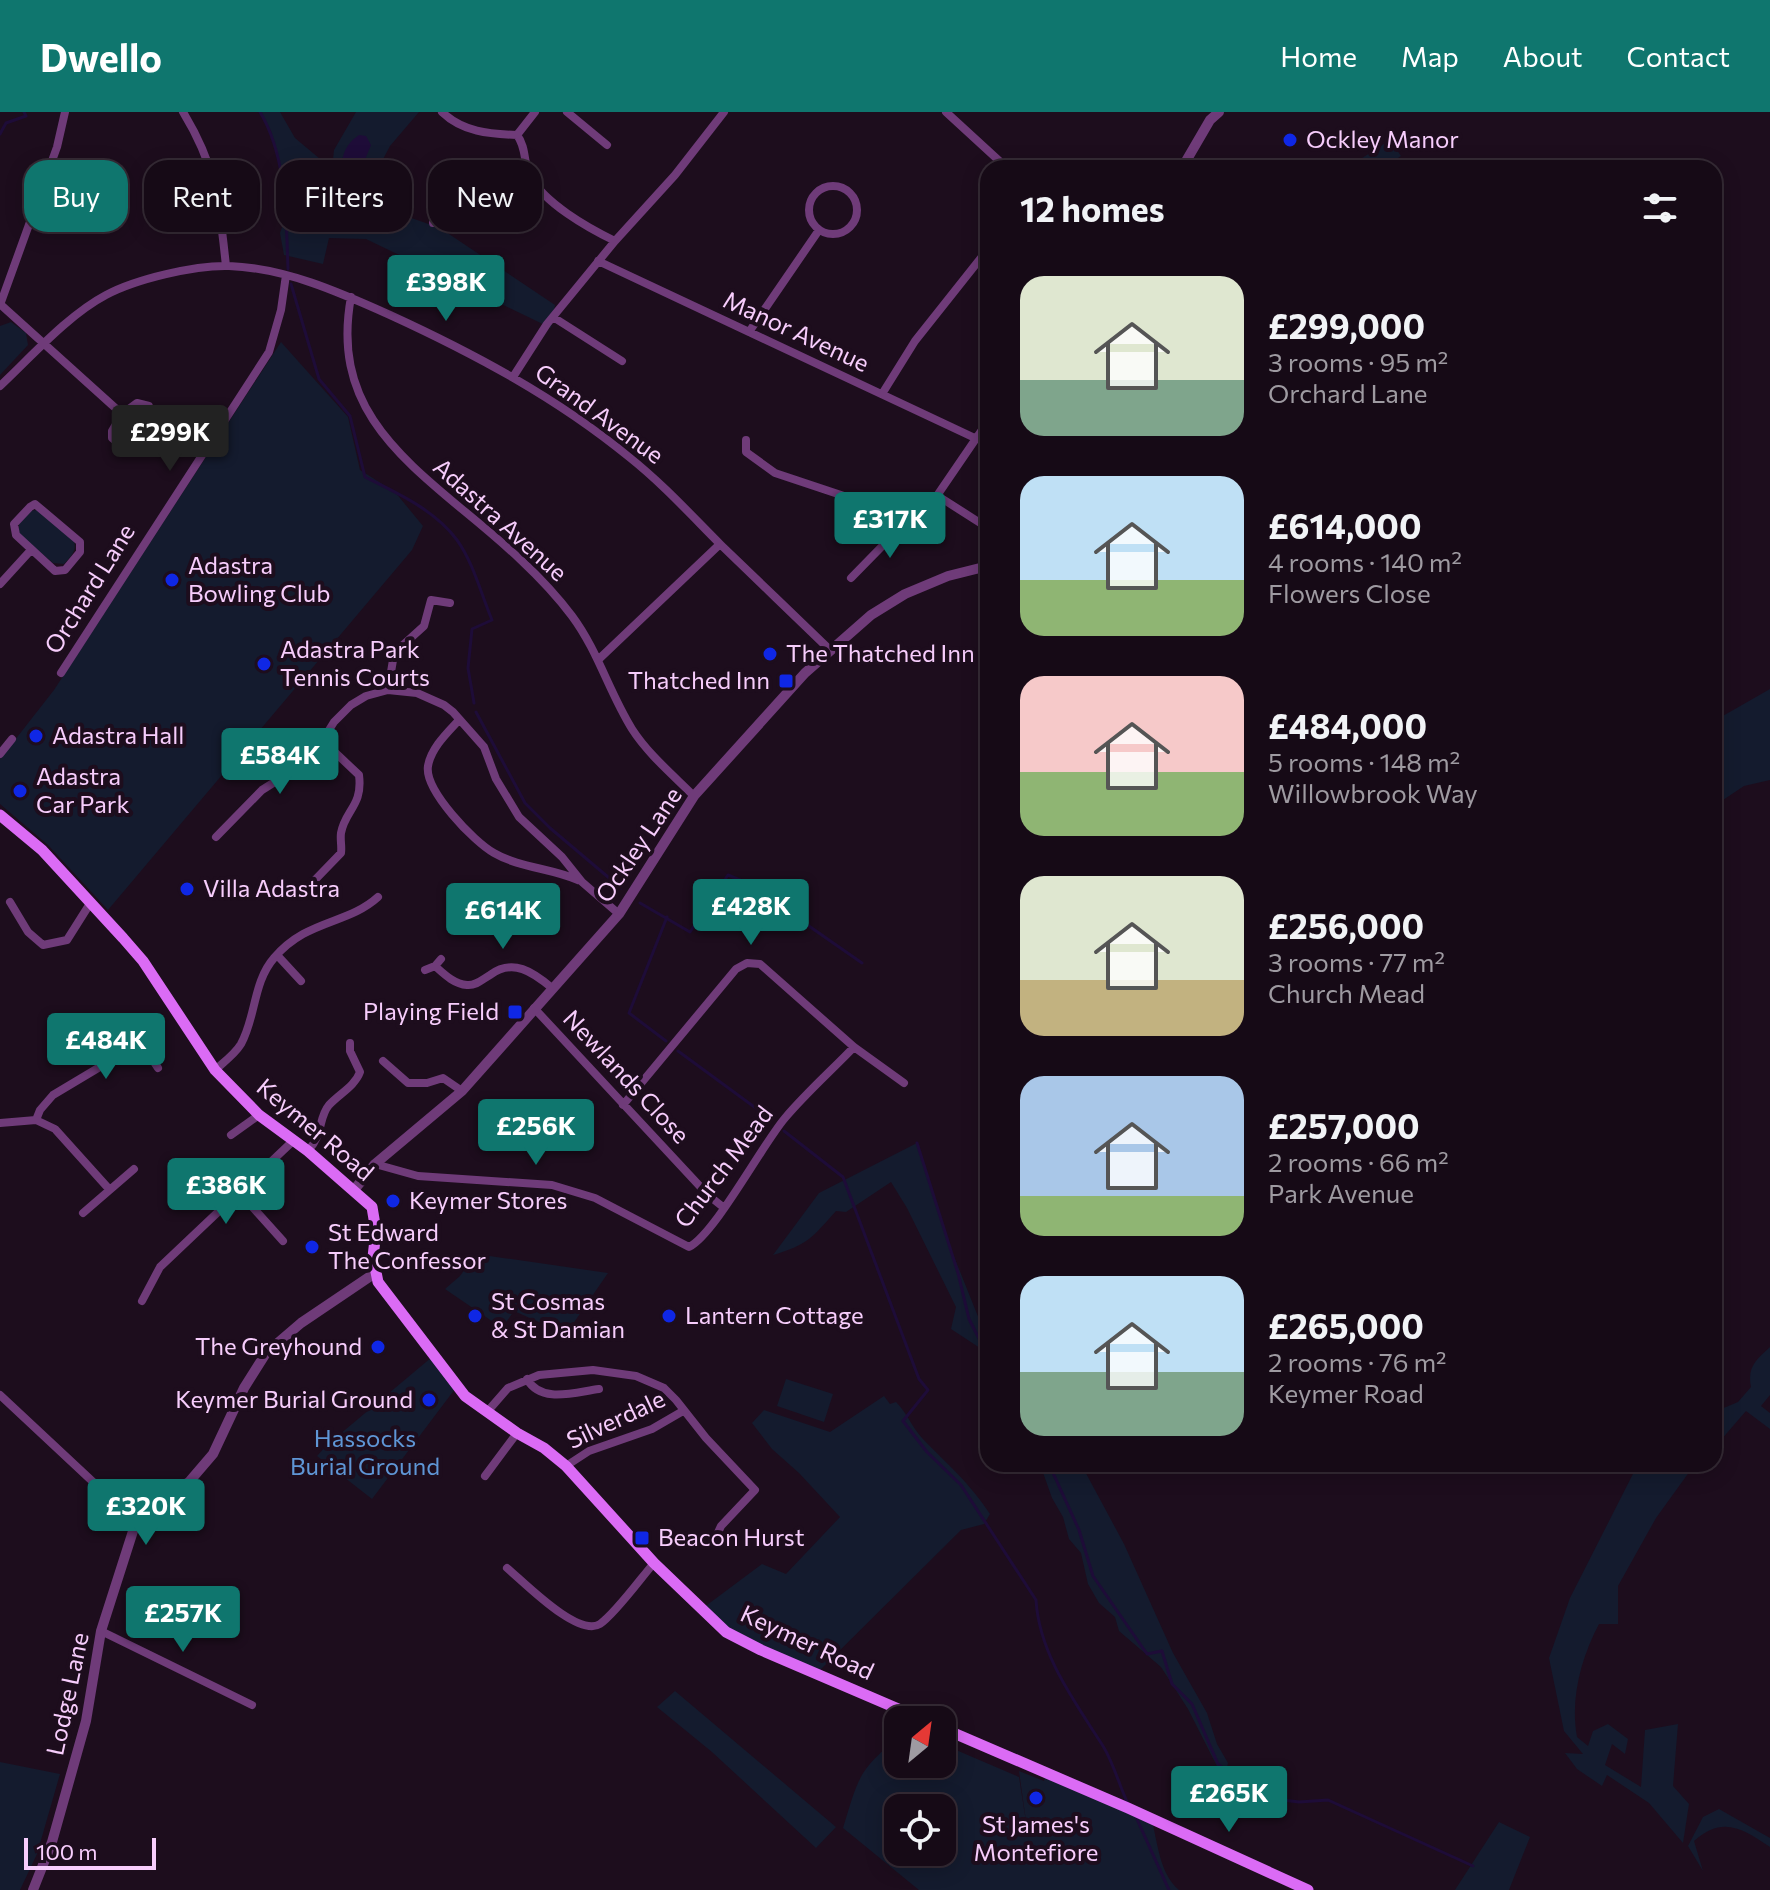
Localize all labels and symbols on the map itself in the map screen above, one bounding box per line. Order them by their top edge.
place label: Ockley Manor [1306,124,1459,153]
marker: Ockley Manor [1281,131,1299,149]
pin: £398K [390,255,502,323]
street label: Manor Avenue [719,284,874,377]
street label: Grand Avenue [530,356,670,469]
pin: £299K [114,405,226,473]
street label: Adastra Avenue [428,451,574,586]
pin: £317K [834,492,946,560]
street label: Orchard Lane [37,518,140,658]
place label: Adastra Bowling Club [188,550,330,607]
marker: Adastra Bowling Club [163,571,181,589]
place label: Adastra Park Tennis Courts [280,634,430,691]
place label: The Thatched Inn [786,638,975,667]
marker: The Thatched Inn [761,645,779,663]
marker: Adastra Park Tennis Courts [255,655,273,673]
place label: Thatched Inn [628,665,770,694]
marker: Thatched Inn [777,672,795,690]
place label: Adastra Hall [52,720,184,749]
marker: Adastra Hall [27,727,45,745]
pin: £584K [224,728,336,796]
place label: Adastra Car Park [36,761,129,818]
street label: Ockley Lane [589,781,687,907]
marker: Adastra Car Park [11,782,29,800]
place label: Villa Adastra [203,873,340,902]
pin: £428K [695,879,807,947]
marker: Villa Adastra [178,880,196,898]
pin: £614K [447,883,559,951]
place label: Playing Field [363,996,499,1025]
marker: Playing Field [506,1003,524,1021]
street label: Newlands Close [558,1003,696,1149]
pin: £484K [50,1013,162,1081]
street label: Keymer Road [252,1072,380,1186]
pin: £256K [480,1099,592,1167]
street label: Church Mead [668,1099,778,1233]
pin: £386K [170,1158,282,1226]
place label: Keymer Stores [409,1185,567,1214]
marker: Keymer Stores [384,1192,402,1210]
place label: St Edward The Confessor [328,1217,487,1274]
marker: St Edward The Confessor [303,1238,321,1256]
place label: St Cosmas & St Damian [491,1286,625,1343]
place label: Lantern Cottage [685,1300,864,1329]
marker: St Cosmas & St Damian [466,1307,484,1325]
marker: Lantern Cottage [660,1307,678,1325]
place label: The Greyhound [195,1331,362,1360]
marker: The Greyhound [369,1338,387,1356]
street label: Silverdale [562,1383,669,1454]
place label: Keymer Burial Ground [175,1384,413,1413]
marker: Keymer Burial Ground [420,1391,438,1409]
park label: Hassocks Burial Ground [290,1423,440,1480]
pin: £320K [90,1479,202,1547]
place label: Beacon Hurst [658,1522,805,1551]
marker: Beacon Hurst [633,1529,651,1547]
pin: £257K [127,1586,239,1654]
street label: Keymer Road [736,1598,879,1685]
street label: Lodge Lane [39,1630,94,1758]
north arrow [884,1706,956,1778]
pin: £265K [1173,1766,1285,1834]
marker: St James's Montefiore [1027,1789,1045,1807]
place label: St James's Montefiore [974,1809,1098,1866]
scale bar [24,1834,156,1870]

